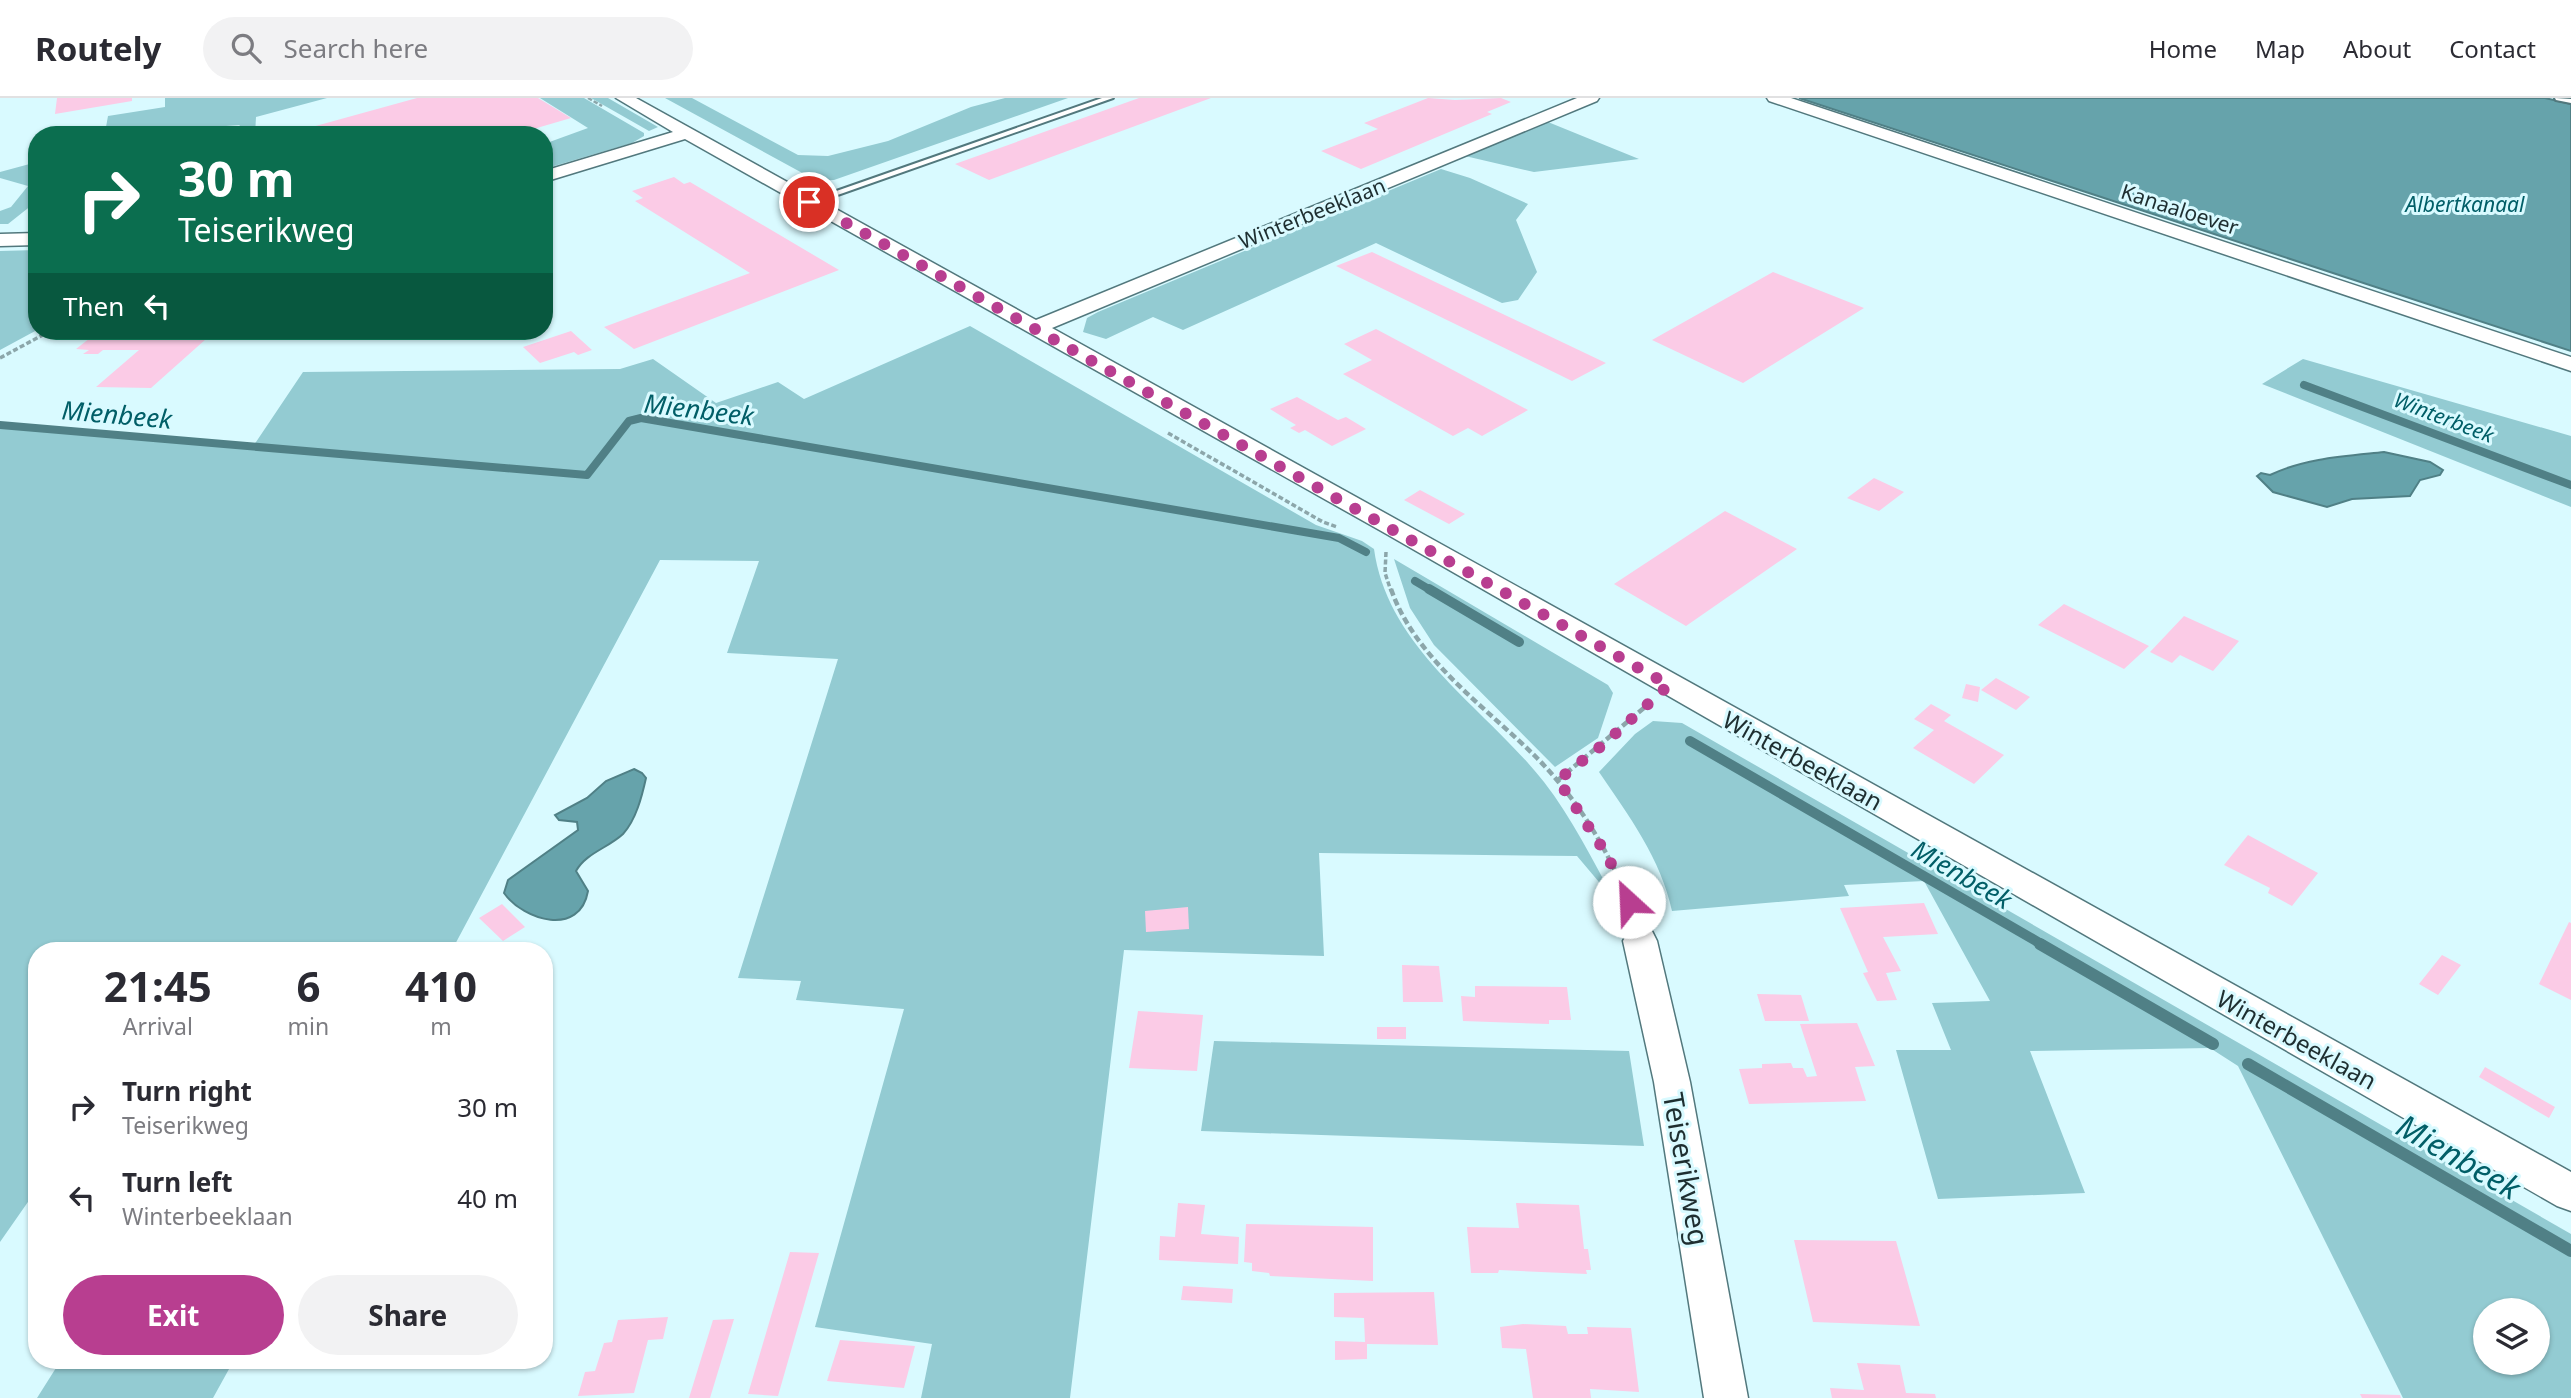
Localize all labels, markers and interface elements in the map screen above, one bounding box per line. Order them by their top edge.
search box [203,17,693,80]
text: Routely [35,26,161,71]
icon: search [227,29,265,67]
text: Search here [283,30,428,66]
text: Home [2149,32,2217,65]
text: Map [2255,32,2305,65]
text: About [2343,32,2411,65]
text: Contact [2449,32,2536,65]
text: 30 m [178,145,295,211]
icon: right [63,154,154,245]
street label: Winterbeeklaan [1235,171,1389,255]
pin [779,172,839,232]
street label: Kanaaloever [2118,177,2243,241]
icon: arrive [790,183,828,221]
water label: Albertkanaal [2404,190,2525,218]
text: Teiserikweg [178,208,355,251]
icon: left [138,287,176,325]
text: Then [63,288,124,324]
water label: Mienbeek [642,384,757,434]
water label: Winterbeek [2390,385,2499,449]
water label: Mienbeek [60,391,175,437]
street label: Winterbeeklaan [1717,702,1889,818]
water label: Mienbeek [1905,831,2020,918]
position arrow [1592,865,1666,939]
text: 21:45 [104,957,212,1014]
text: 6 [296,957,320,1014]
text: 410 [405,957,477,1014]
street label: Winterbeeklaan [2211,981,2383,1097]
text: Arrival [123,1010,193,1042]
text: min [288,1010,329,1042]
text: m [430,1010,452,1042]
text: Turn right [122,1073,252,1109]
icon: right [63,1088,101,1126]
text: 30 m [457,1089,518,1125]
street label: Teiserikweg [1655,1090,1719,1248]
water label: Mienbeek [2389,1103,2530,1209]
text: Teiserikweg [122,1109,249,1141]
text: Turn left [122,1164,233,1200]
icon: left [63,1179,101,1217]
text: 40 m [457,1180,518,1216]
text: Winterbeeklaan [122,1200,293,1232]
button: Exit [63,1275,284,1355]
button: Share [298,1275,518,1355]
map controls [2473,1298,2550,1375]
button: layers [2473,1298,2550,1375]

